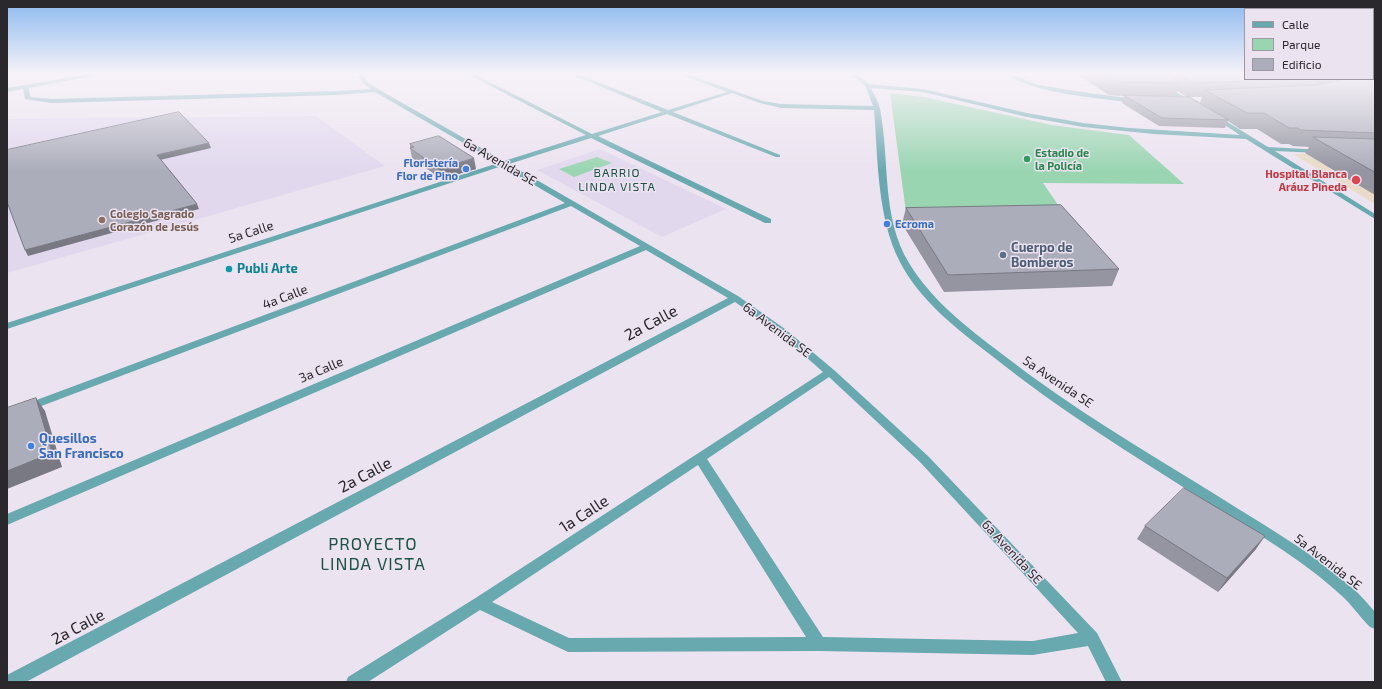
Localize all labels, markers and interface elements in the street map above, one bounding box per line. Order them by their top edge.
legend [1244,8,1374,80]
text: Calle [1282,17,1309,31]
text: Parque [1282,37,1320,51]
text: Edificio [1282,57,1322,71]
street label: 6a Avenida SE [461,135,539,189]
place label: Estadio de la Policía [1035,146,1089,172]
marker: Estadio de la Policía [1022,154,1032,164]
place label: Floristería Flor de Pino [397,156,458,182]
marker: Floristería Flor de Pino [461,164,471,174]
district label: BARRIO LINDA VISTA [578,166,656,194]
place label: Hospital Blanca Aráuz Pineda [1265,167,1347,193]
marker: Hospital Blanca Aráuz Pineda [1350,174,1362,186]
place label: Colegio Sagrado Corazón de Jesús [110,207,199,233]
marker: Colegio Sagrado Corazón de Jesús [97,215,107,225]
street label: 5a Calle [227,217,275,247]
place label: Ecroma [895,217,934,231]
marker: Ecroma [882,219,892,229]
place label: Cuerpo de Bomberos [1011,240,1074,271]
marker: Cuerpo de Bomberos [998,250,1008,260]
place label: Publi Arte [237,261,298,277]
marker: Publi Arte [224,264,234,274]
street label: 4a Calle [260,281,310,313]
street label: 6a Avenida SE [740,299,814,361]
street label: 2a Calle [621,301,681,345]
street label: 5a Avenida SE [1020,353,1096,411]
street label: 3a Calle [297,354,345,386]
place label: Quesillos San Francisco [39,431,124,462]
marker: Quesillos San Francisco [26,441,36,451]
street label: 2a Calle [335,453,395,497]
street label: 1a Calle [556,491,612,537]
street label: 6a Avenida SE [978,517,1046,587]
street label: 5a Avenida SE [1291,531,1365,593]
district label: PROYECTO LINDA VISTA [320,534,426,574]
street label: 2a Calle [48,605,108,649]

